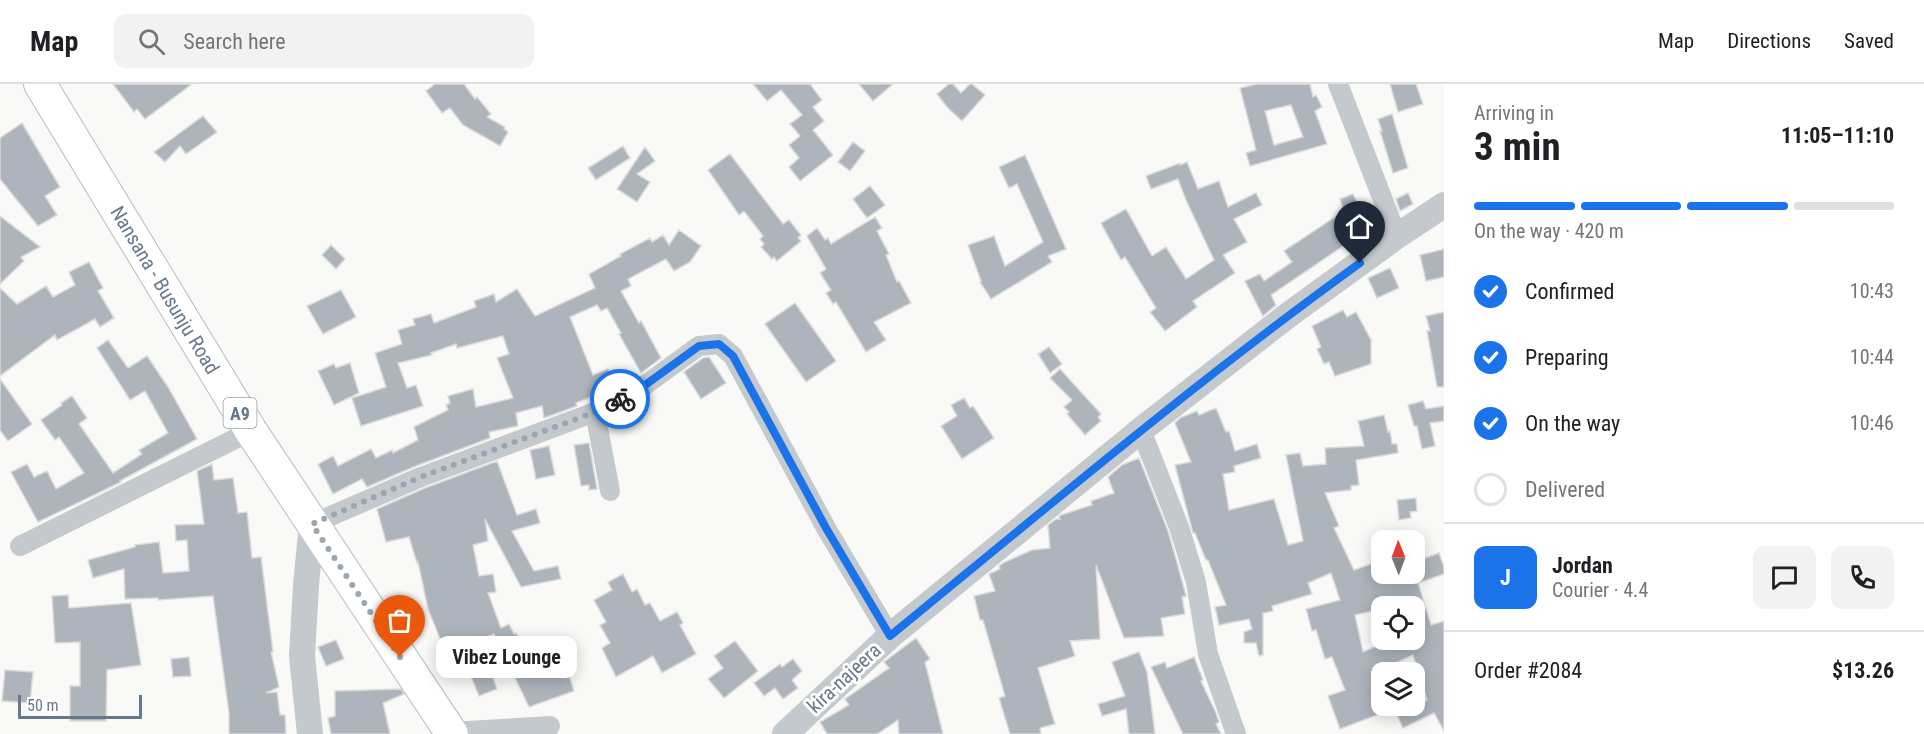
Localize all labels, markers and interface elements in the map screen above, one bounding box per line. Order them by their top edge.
search box [114,14,534,68]
text: Map [30,25,78,58]
icon: search [135,25,168,58]
text: Search here [183,29,286,54]
text: Map [1658,29,1694,53]
text: Directions [1727,29,1811,53]
text: Saved [1844,29,1894,53]
text: Arriving in [1474,101,1554,125]
text: 11:05–11:10 [1781,123,1894,148]
text: 3 min [1474,124,1561,170]
pin [1334,201,1385,263]
street label: Nansana - Busunju Road [105,202,225,378]
icon: home [1343,210,1376,243]
text: On the way · 420 m [1474,219,1624,243]
icon: check [1474,275,1507,308]
text: Confirmed [1525,279,1614,304]
text: 10:43 [1850,279,1894,303]
icon: check [1474,341,1507,374]
text: Preparing [1525,345,1609,370]
text: 10:44 [1850,345,1894,369]
courier [590,369,650,429]
icon: bike [604,383,637,416]
road number: A9 [224,398,256,428]
icon: check [1474,407,1507,440]
text: On the way [1525,411,1620,436]
text: 10:46 [1850,411,1894,435]
text: Delivered [1525,477,1605,502]
north arrow [1371,530,1425,584]
map controls [1371,530,1425,716]
button: chat [1753,546,1816,609]
button: phone [1831,546,1894,609]
text: Jordan [1552,553,1613,578]
text: J [1500,565,1511,590]
text: Courier · 4.4 [1552,578,1648,602]
pin [374,595,425,657]
button: locate [1371,596,1425,650]
icon: bag [383,604,416,637]
callout: Vibez Lounge [436,636,577,678]
street label: kira-najeera [802,638,886,718]
text: Vibez Lounge [452,645,561,669]
text: Order #2084 [1474,658,1582,683]
text: $13.26 [1832,658,1894,683]
button: layers [1371,662,1425,716]
scale bar [18,692,142,720]
text: 50 m [27,696,59,715]

